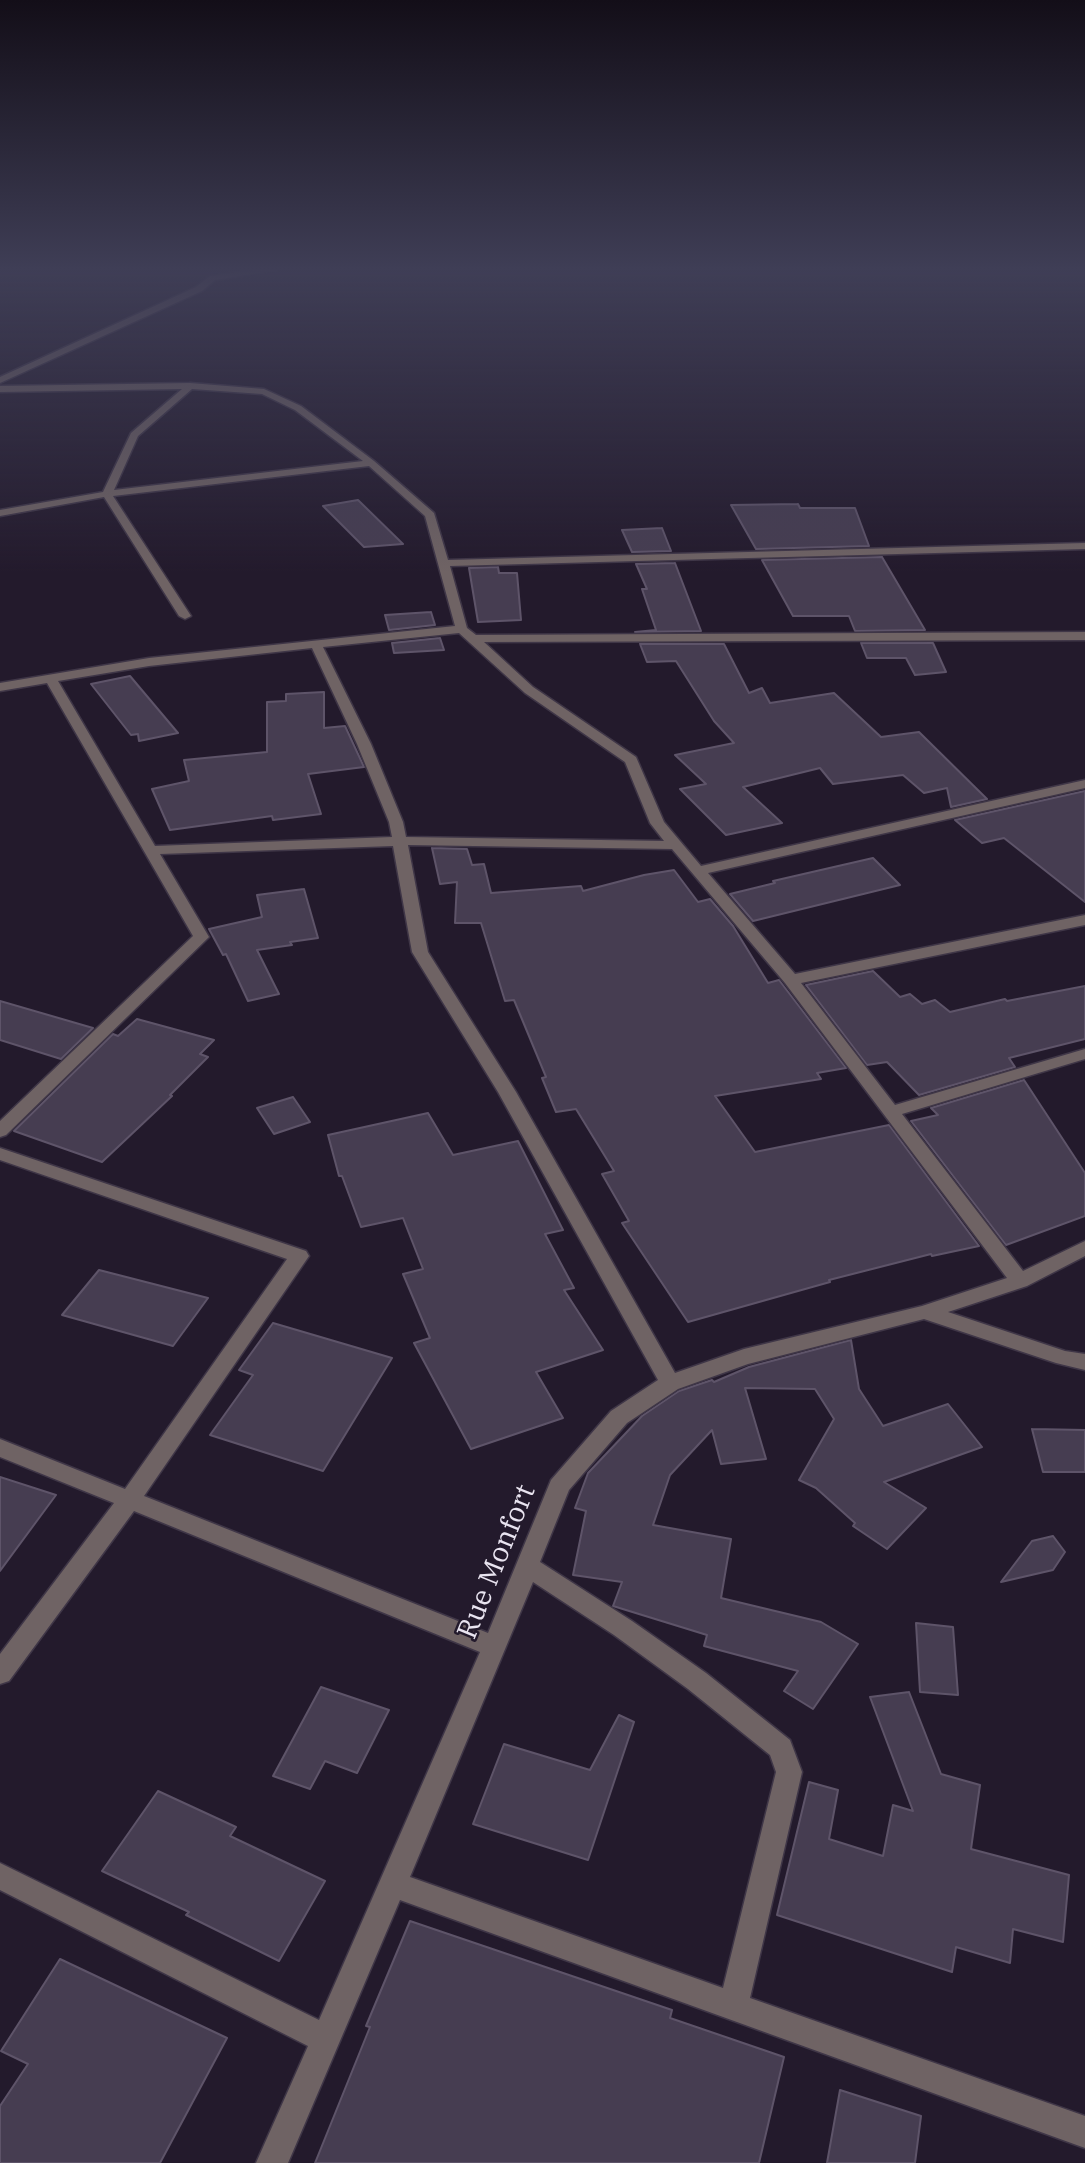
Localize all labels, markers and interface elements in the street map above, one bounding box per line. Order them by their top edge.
street label: Rue Monfort [451,1480,543,1644]

